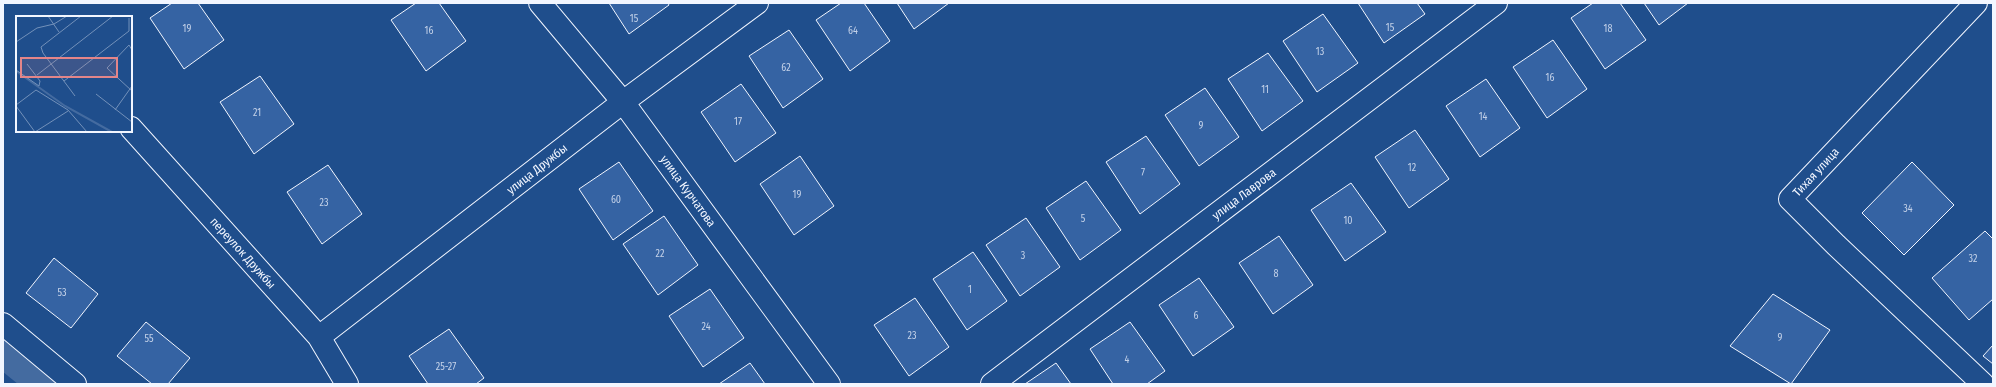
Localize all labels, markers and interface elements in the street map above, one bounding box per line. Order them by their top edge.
house number: 15 [630,13,639,25]
inset map [16,16,132,132]
house number: 15 [1386,22,1395,34]
house number: 19 [183,23,192,35]
house number: 18 [1604,23,1612,35]
house number: 16 [425,25,433,37]
house number: 64 [848,25,858,37]
house number: 13 [1316,46,1325,58]
house number: 62 [781,62,791,74]
house number: 16 [1546,72,1554,84]
house number: 11 [1261,84,1269,96]
house number: 21 [253,107,261,119]
house number: 14 [1479,111,1488,123]
house number: 17 [734,116,742,128]
house number: 9 [1199,120,1204,132]
street label: улица Дружбы [504,141,570,197]
street label: Тихая улица [1790,145,1842,199]
street label: улица Курчатова [657,152,719,230]
house number: 12 [1408,162,1417,174]
street label: улица Лаврова [1209,165,1279,223]
house number: 7 [1141,167,1145,179]
house number: 19 [793,189,802,201]
house number: 60 [611,194,621,206]
house number: 23 [320,197,329,209]
house number: 34 [1903,203,1913,215]
house number: 5 [1081,213,1086,225]
street label: переулок Дружбы [207,215,279,291]
house number: 10 [1343,215,1353,227]
house number: 22 [656,248,665,260]
house number: 3 [1021,250,1026,262]
house number: 32 [1969,253,1978,265]
house number: 8 [1274,268,1279,280]
house number: 1 [968,284,972,296]
house number: 53 [57,287,67,299]
house number: 6 [1194,310,1199,322]
house number: 24 [701,321,711,333]
house number: 23 [908,330,917,342]
house number: 9 [1778,332,1783,344]
house number: 55 [144,333,154,345]
house number: 4 [1125,354,1130,366]
house number: 25-27 [436,361,456,373]

